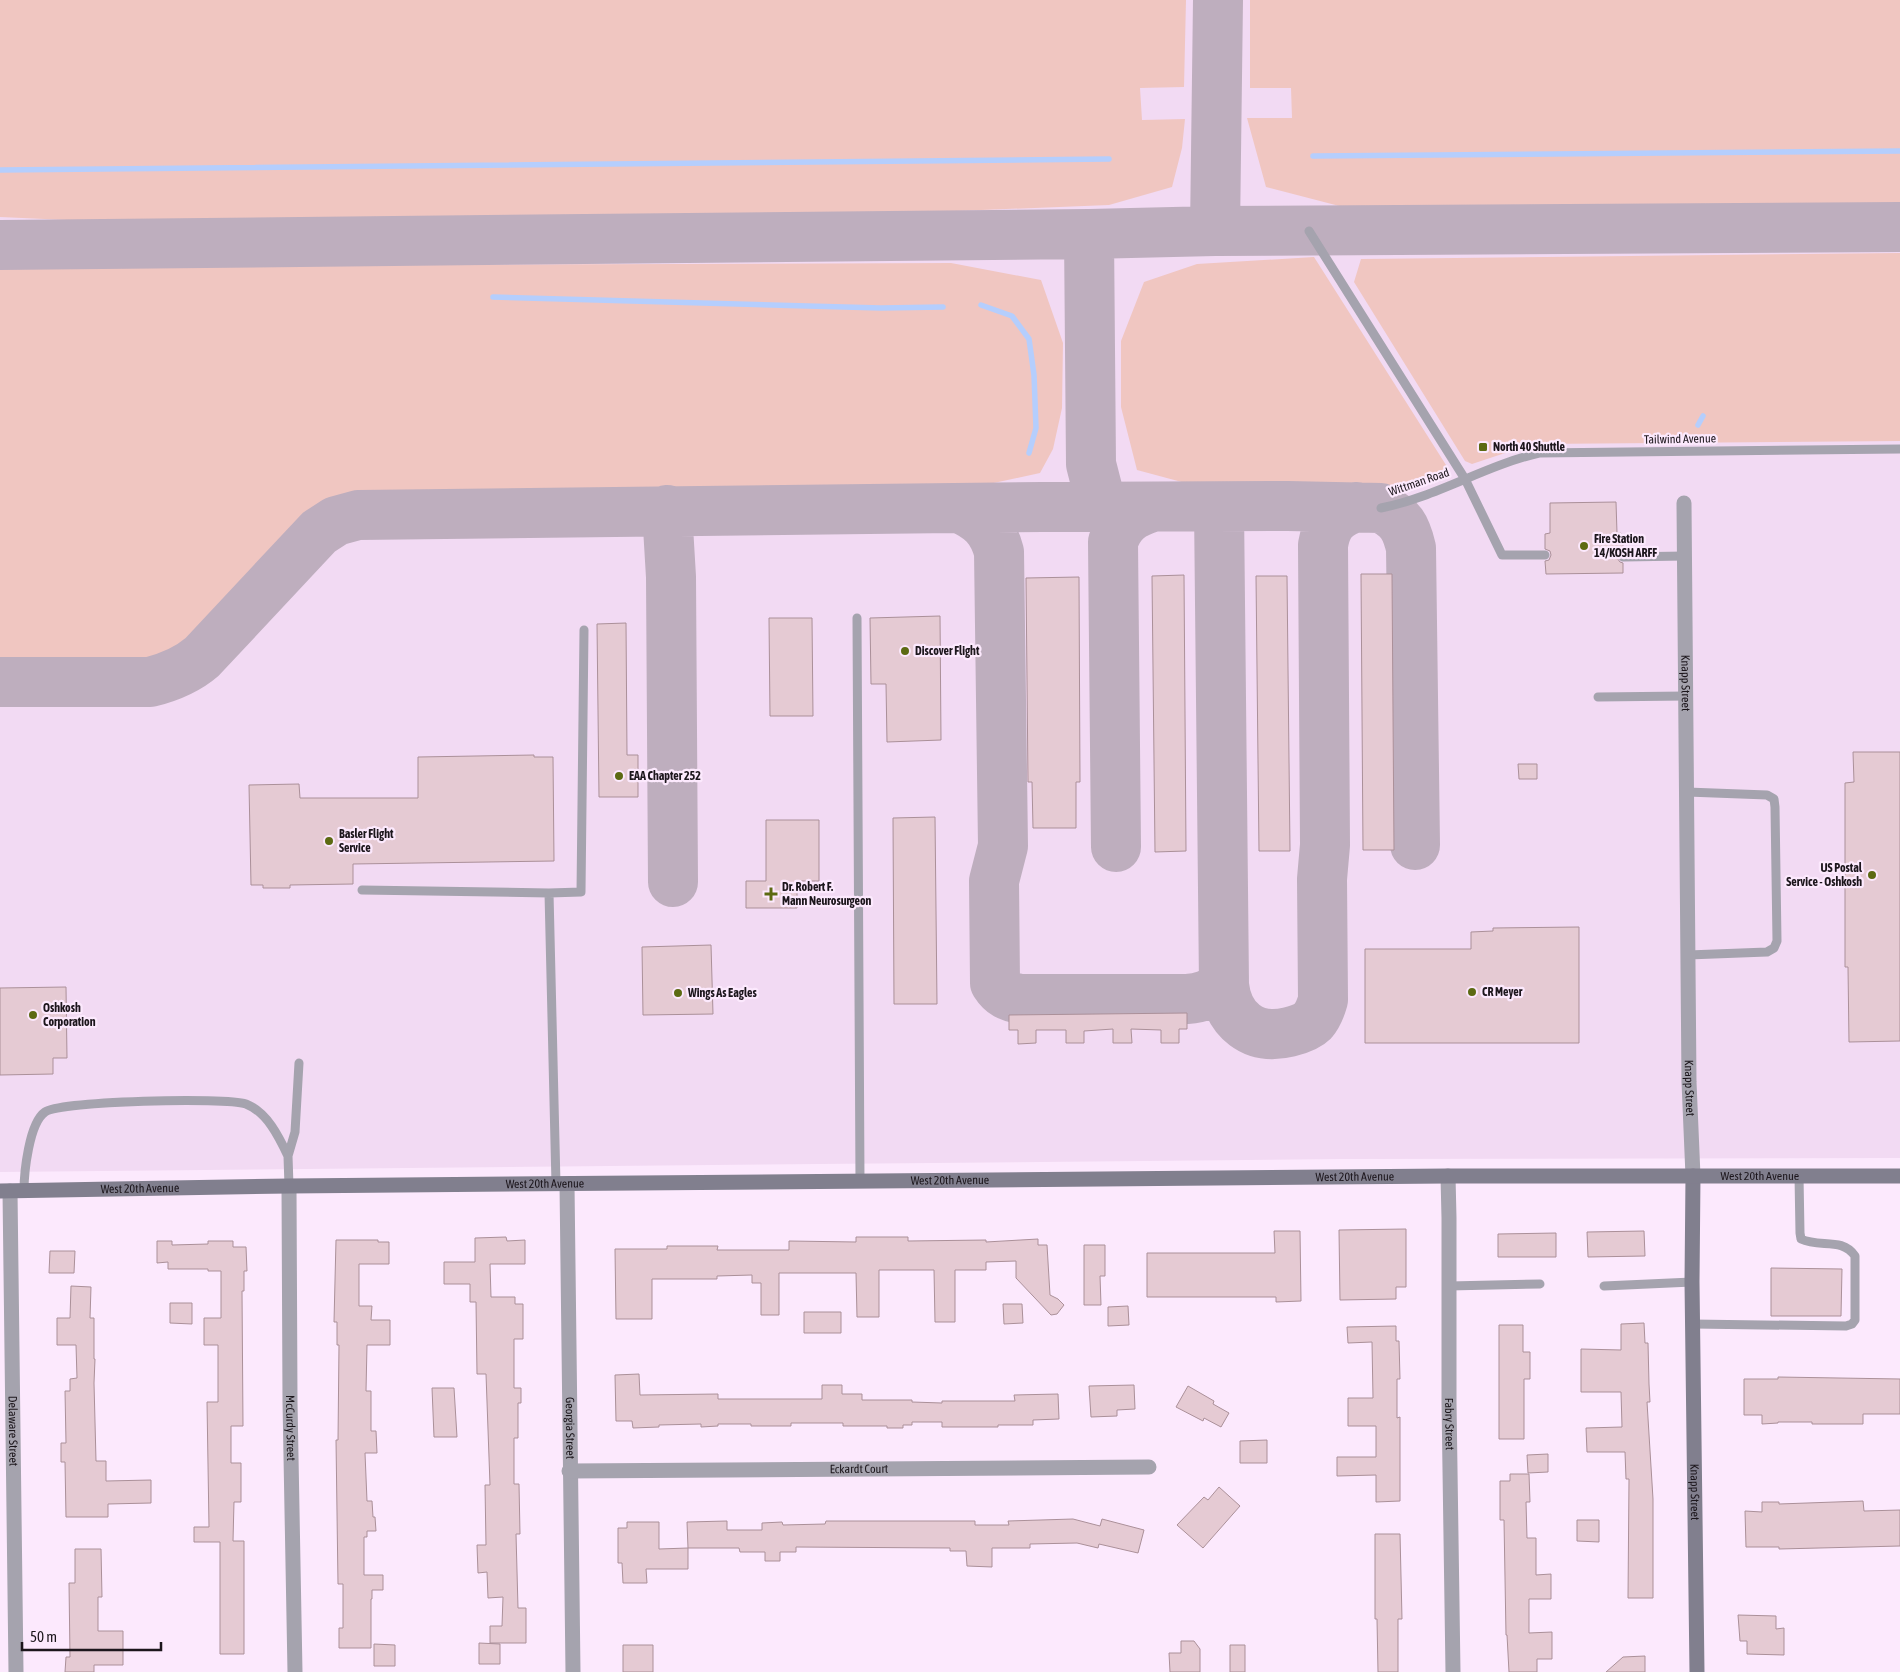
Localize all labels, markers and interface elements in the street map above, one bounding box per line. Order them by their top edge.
street label: Tailwind Avenue [1644,431,1716,447]
place label: North 40 Shuttle [1493,440,1566,454]
marker: North 40 Shuttle [1477,441,1489,453]
street label: Wittman Road [1387,465,1451,499]
place label: Fire Station 14/KOSH ARFF [1594,532,1657,560]
marker: Fire Station 14/KOSH ARFF [1578,540,1590,552]
place label: Discover Flight [915,644,980,658]
marker: Discover Flight [899,645,911,657]
street label: Knapp Street [1678,655,1693,712]
place label: EAA Chapter 252 [629,769,701,783]
marker: EAA Chapter 252 [613,770,625,782]
place label: Basler Flight Service [339,827,394,855]
marker: Basler Flight Service [323,835,335,847]
place label: US Postal Service - Oshkosh [1786,861,1863,889]
marker: US Postal Service - Oshkosh [1866,869,1878,881]
place label: Dr. Robert F. Mann Neurosurgeon [782,880,872,908]
marker: Dr. Robert F. Mann Neurosurgeon [764,887,778,901]
place label: CR Meyer [1482,985,1523,999]
place label: Wings As Eagles [687,986,757,1000]
marker: CR Meyer [1466,986,1478,998]
marker: Wings As Eagles [672,987,684,999]
place label: Oshkosh Corporation [43,1001,96,1029]
marker: Oshkosh Corporation [27,1009,39,1021]
street label: Knapp Street [1682,1060,1697,1117]
street label: West 20th Avenue [1316,1169,1394,1184]
street label: West 20th Avenue [1721,1169,1799,1183]
street label: West 20th Avenue [911,1173,989,1188]
street label: West 20th Avenue [506,1176,584,1191]
street label: West 20th Avenue [101,1181,179,1196]
street label: McCurdy Street [283,1395,298,1462]
street label: Delaware Street [6,1396,20,1467]
street label: Georgia Street [563,1397,577,1460]
street label: Fabry Street [1442,1398,1457,1451]
street label: Eckardt Court [830,1462,889,1476]
street label: Knapp Street [1687,1464,1702,1521]
scale bar [22,1620,161,1652]
text: 50 m [30,1628,57,1645]

